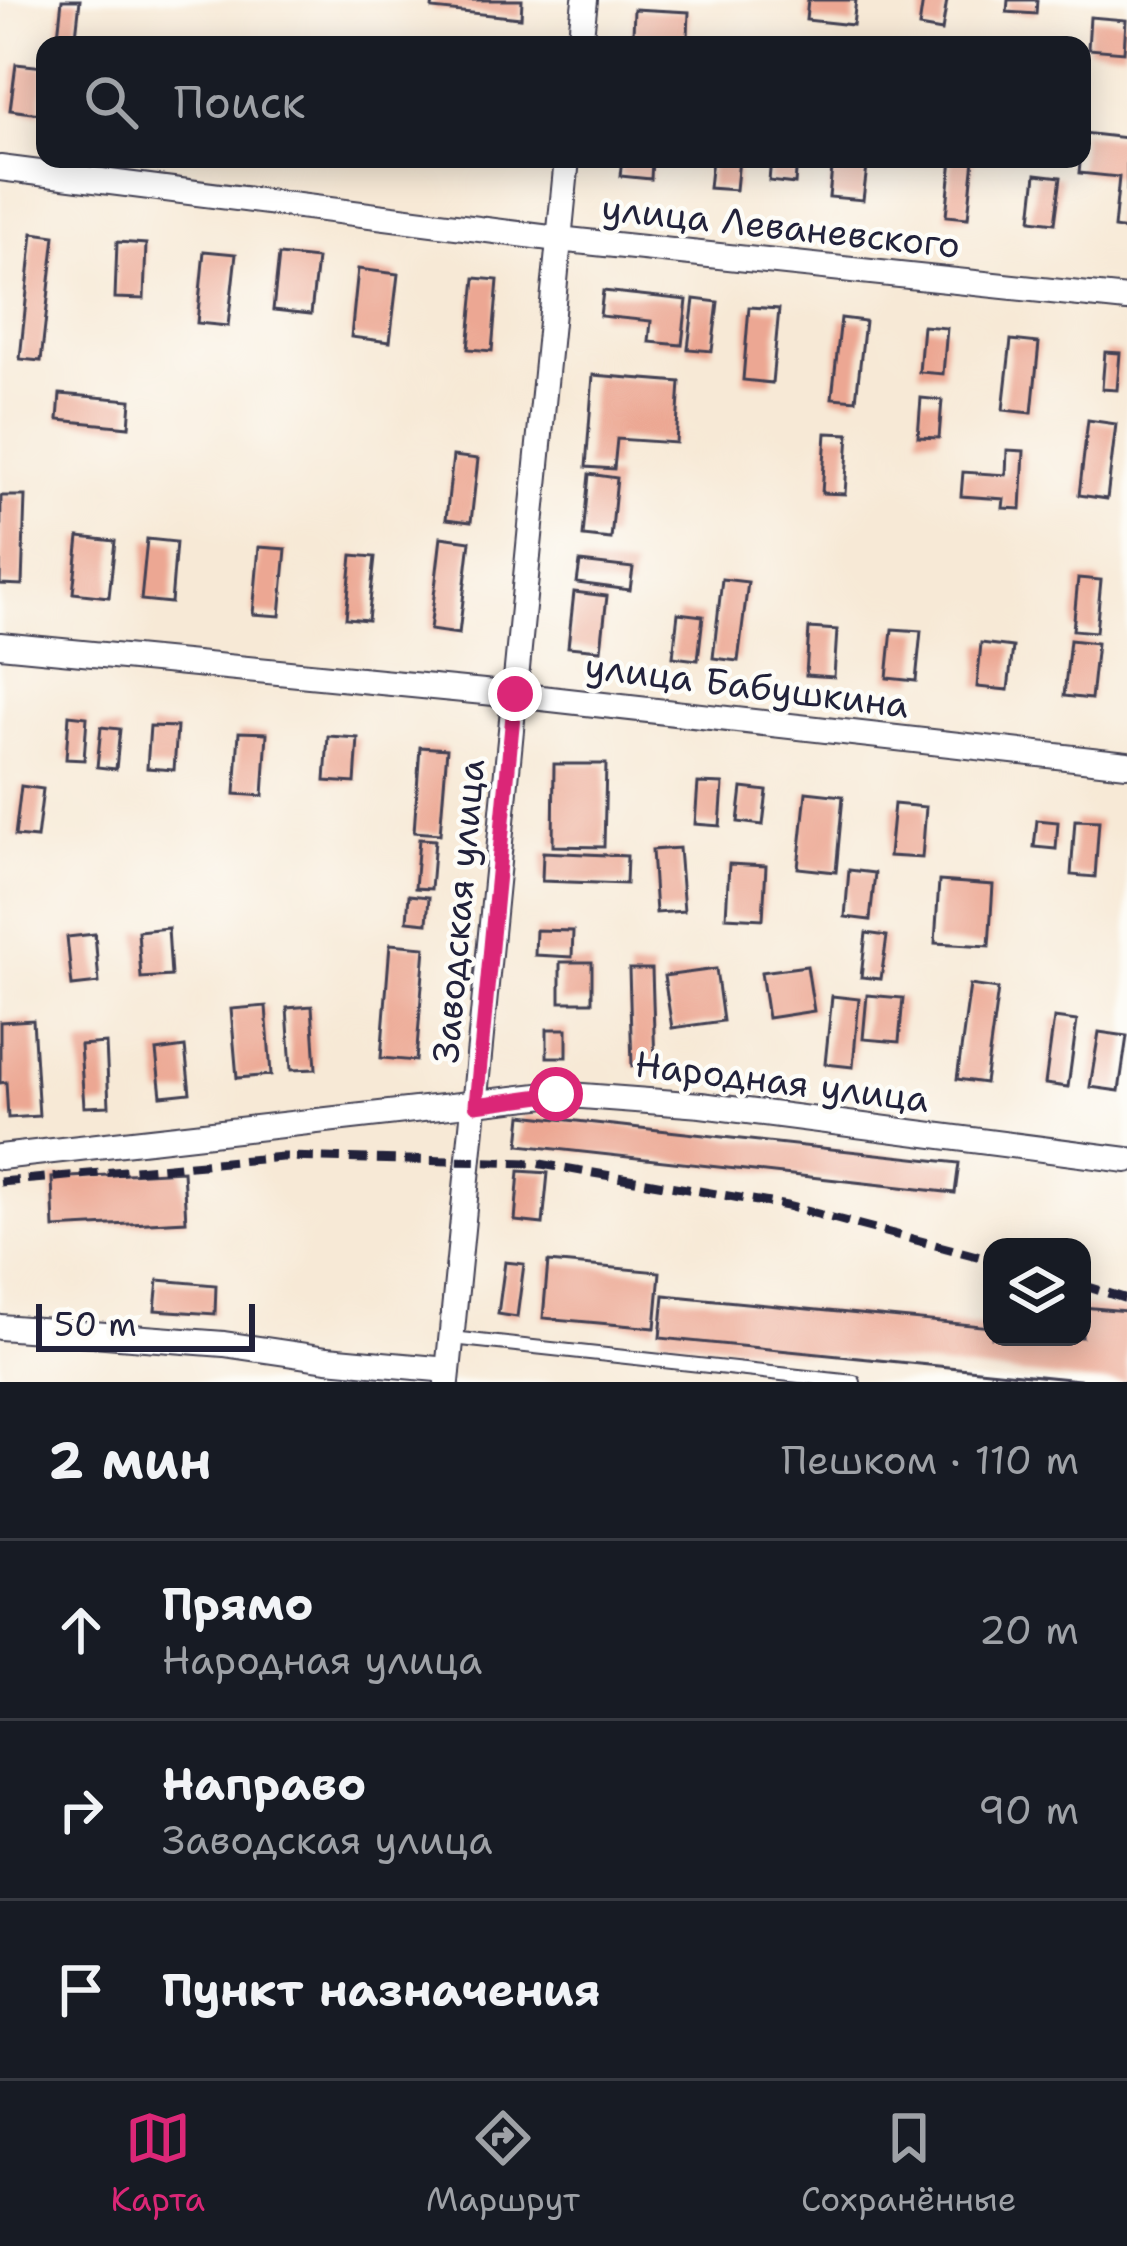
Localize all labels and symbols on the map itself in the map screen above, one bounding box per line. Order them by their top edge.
street label: улица Леваневского [599,183,963,270]
street label: улица Бабушкина [582,641,912,730]
route end [488,667,542,721]
street label: Заводская улица [421,757,496,1065]
street label: Народная улица [632,1039,932,1124]
route start [529,1067,583,1121]
scale bar [36,1298,255,1351]

